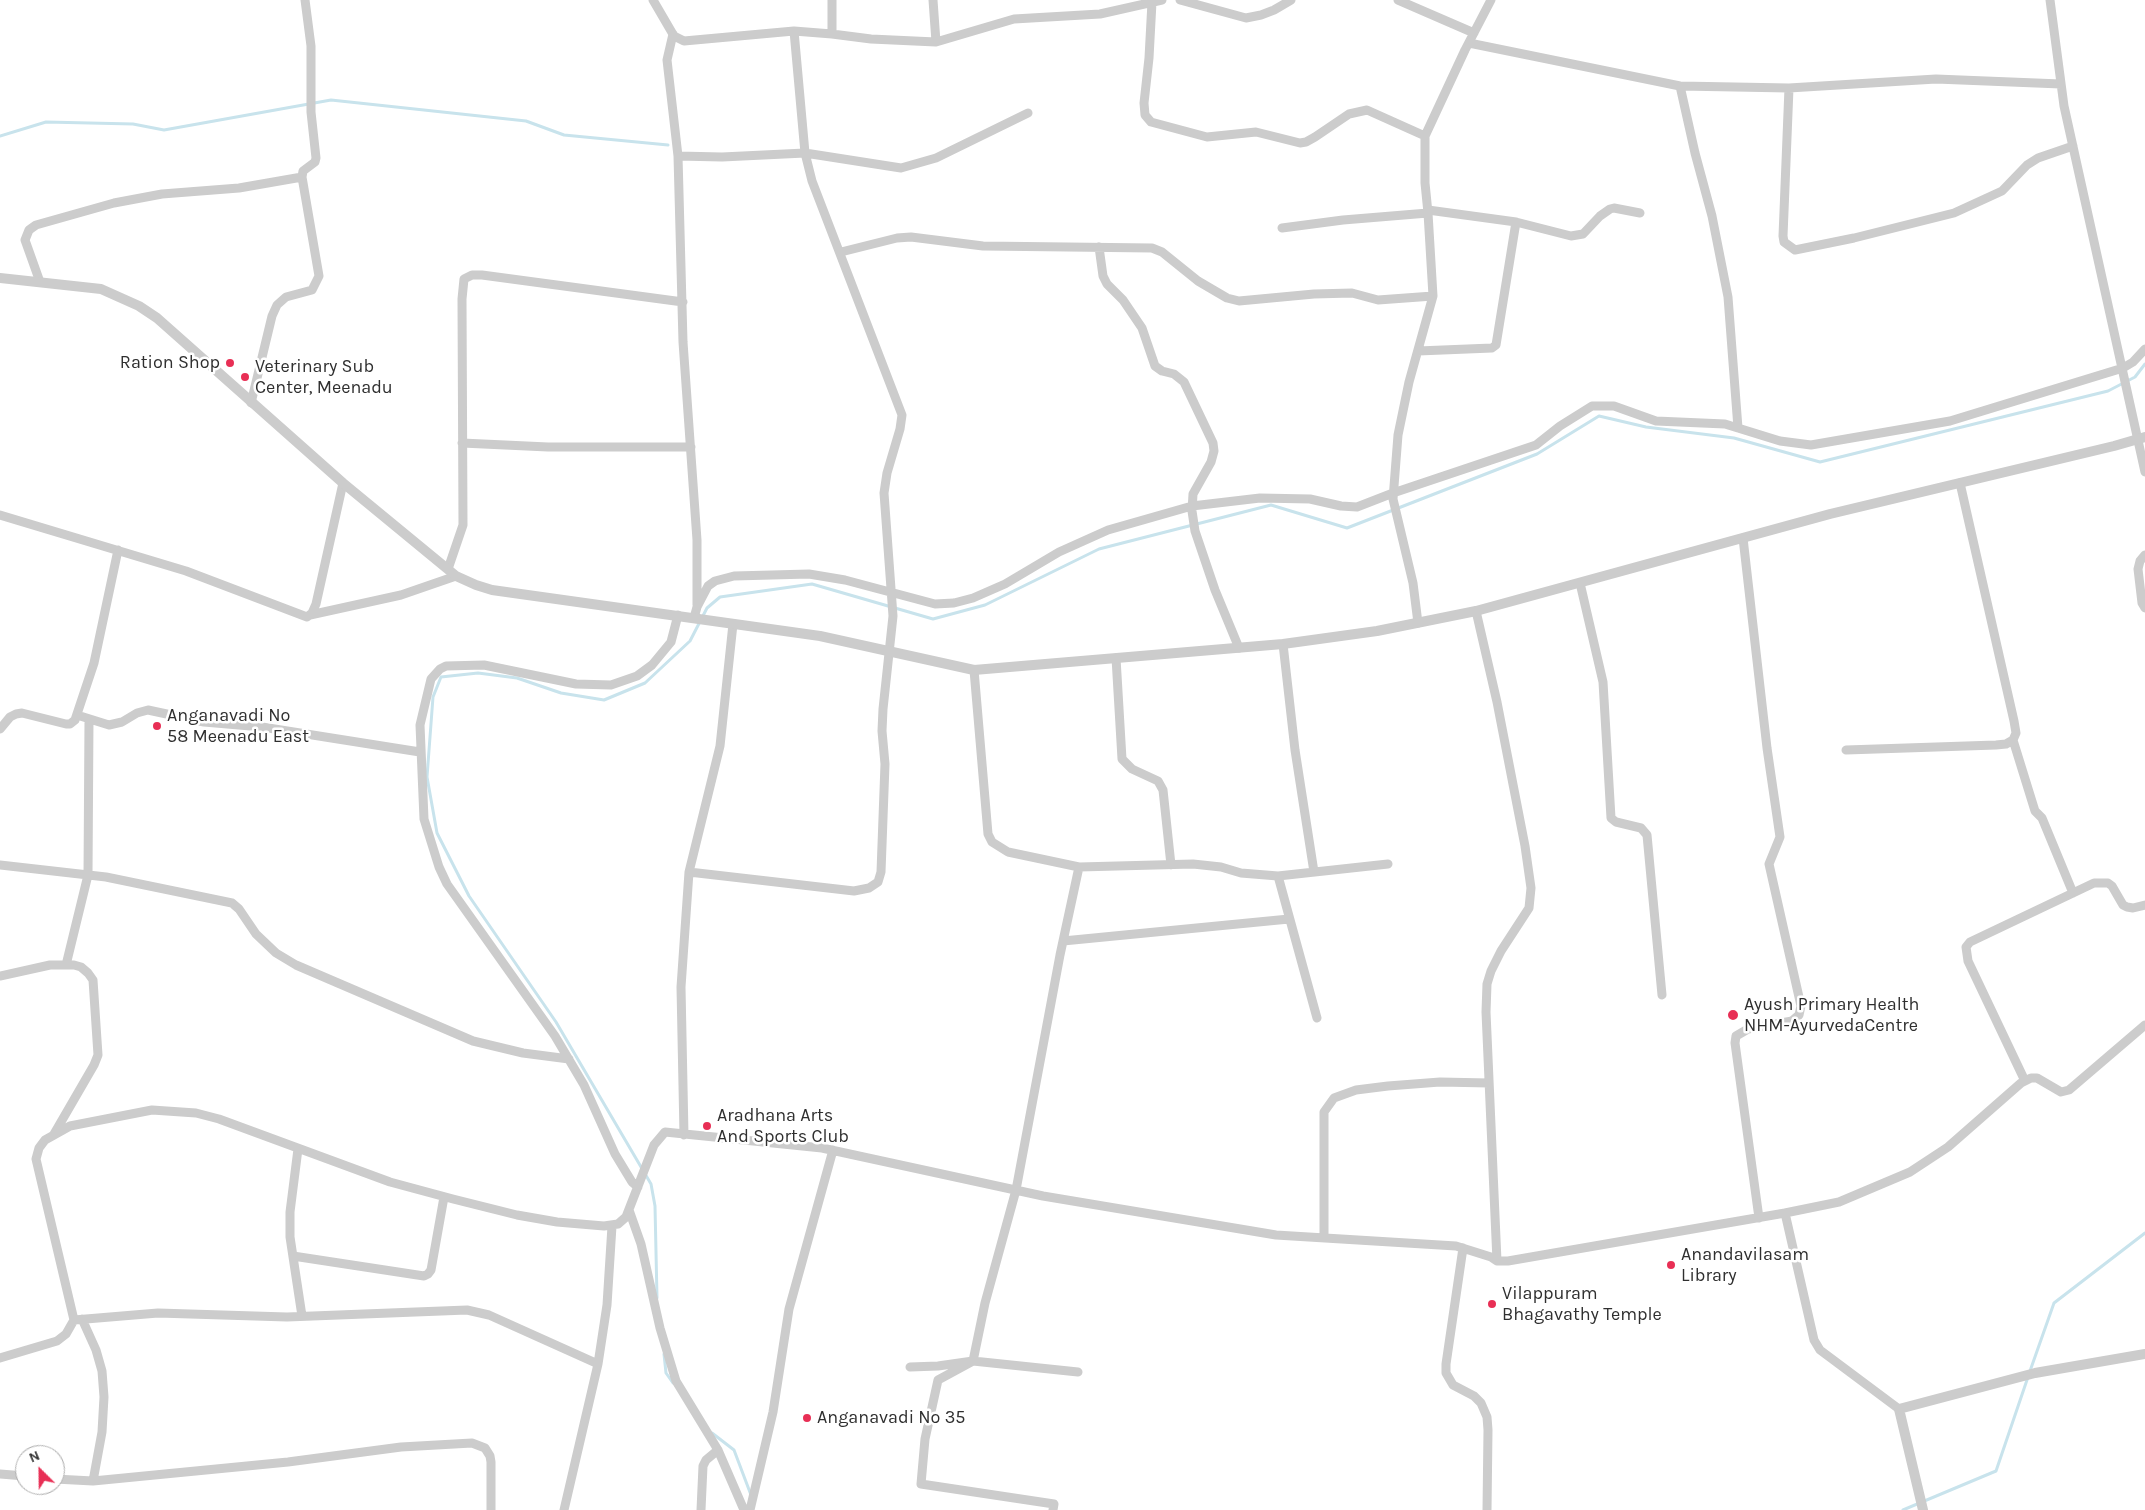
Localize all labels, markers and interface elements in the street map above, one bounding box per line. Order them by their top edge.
place label: Ration Shop [120,352,220,374]
place label: Veterinary Sub Center, Meenadu [255,356,393,398]
marker: Ration Shop [224,357,236,369]
marker: Veterinary Sub Center, Meenadu [239,371,251,383]
place label: Anganavadi No 58 Meenadu East [167,705,309,748]
marker: Anganavadi No 58 Meenadu East [151,720,163,732]
place label: Ayush Primary Health NHM-AyurvedaCentre [1744,994,1919,1036]
marker: Ayush Primary Health NHM-AyurvedaCentre [1726,1008,1740,1022]
place label: Aradhana Arts And Sports Club [717,1105,849,1148]
marker: Aradhana Arts And Sports Club [701,1120,713,1132]
place label: Anandavilasam Library [1681,1244,1809,1286]
marker: Anandavilasam Library [1665,1259,1677,1271]
place label: Vilappuram Bhagavathy Temple [1502,1283,1662,1326]
marker: Vilappuram Bhagavathy Temple [1486,1298,1498,1310]
place label: Anganavadi No 35 [817,1407,966,1429]
marker: Anganavadi No 35 [801,1412,813,1424]
north arrow [15,1445,65,1495]
text: N [26,1447,42,1466]

